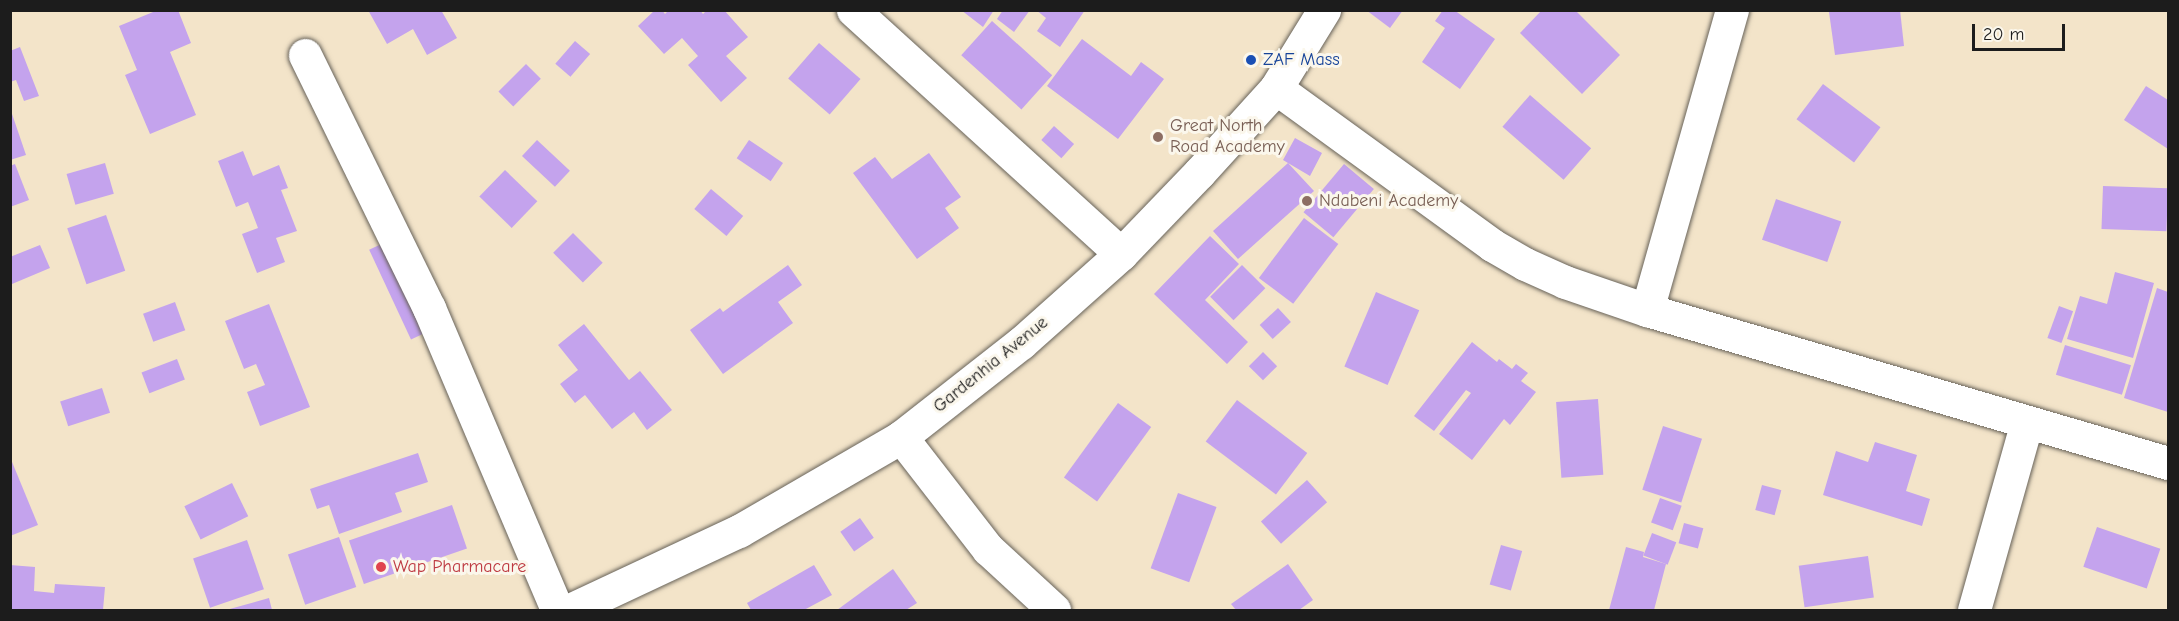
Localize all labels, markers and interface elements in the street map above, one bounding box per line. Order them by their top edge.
scale bar [1975,12,2068,50]
text: 20 m [1983,24,2024,45]
place label: ZAF Mass [1263,49,1340,71]
marker: ZAF Mass [1244,53,1258,67]
place label: Great North Road Academy [1170,116,1285,158]
marker: Great North Road Academy [1151,130,1165,144]
place label: Ndabeni Academy [1319,190,1458,212]
marker: Ndabeni Academy [1300,194,1314,208]
street label: Gardenhia Avenue [929,312,1053,418]
place label: Wap Pharmacare [393,556,526,578]
marker: Wap Pharmacare [374,560,388,574]

